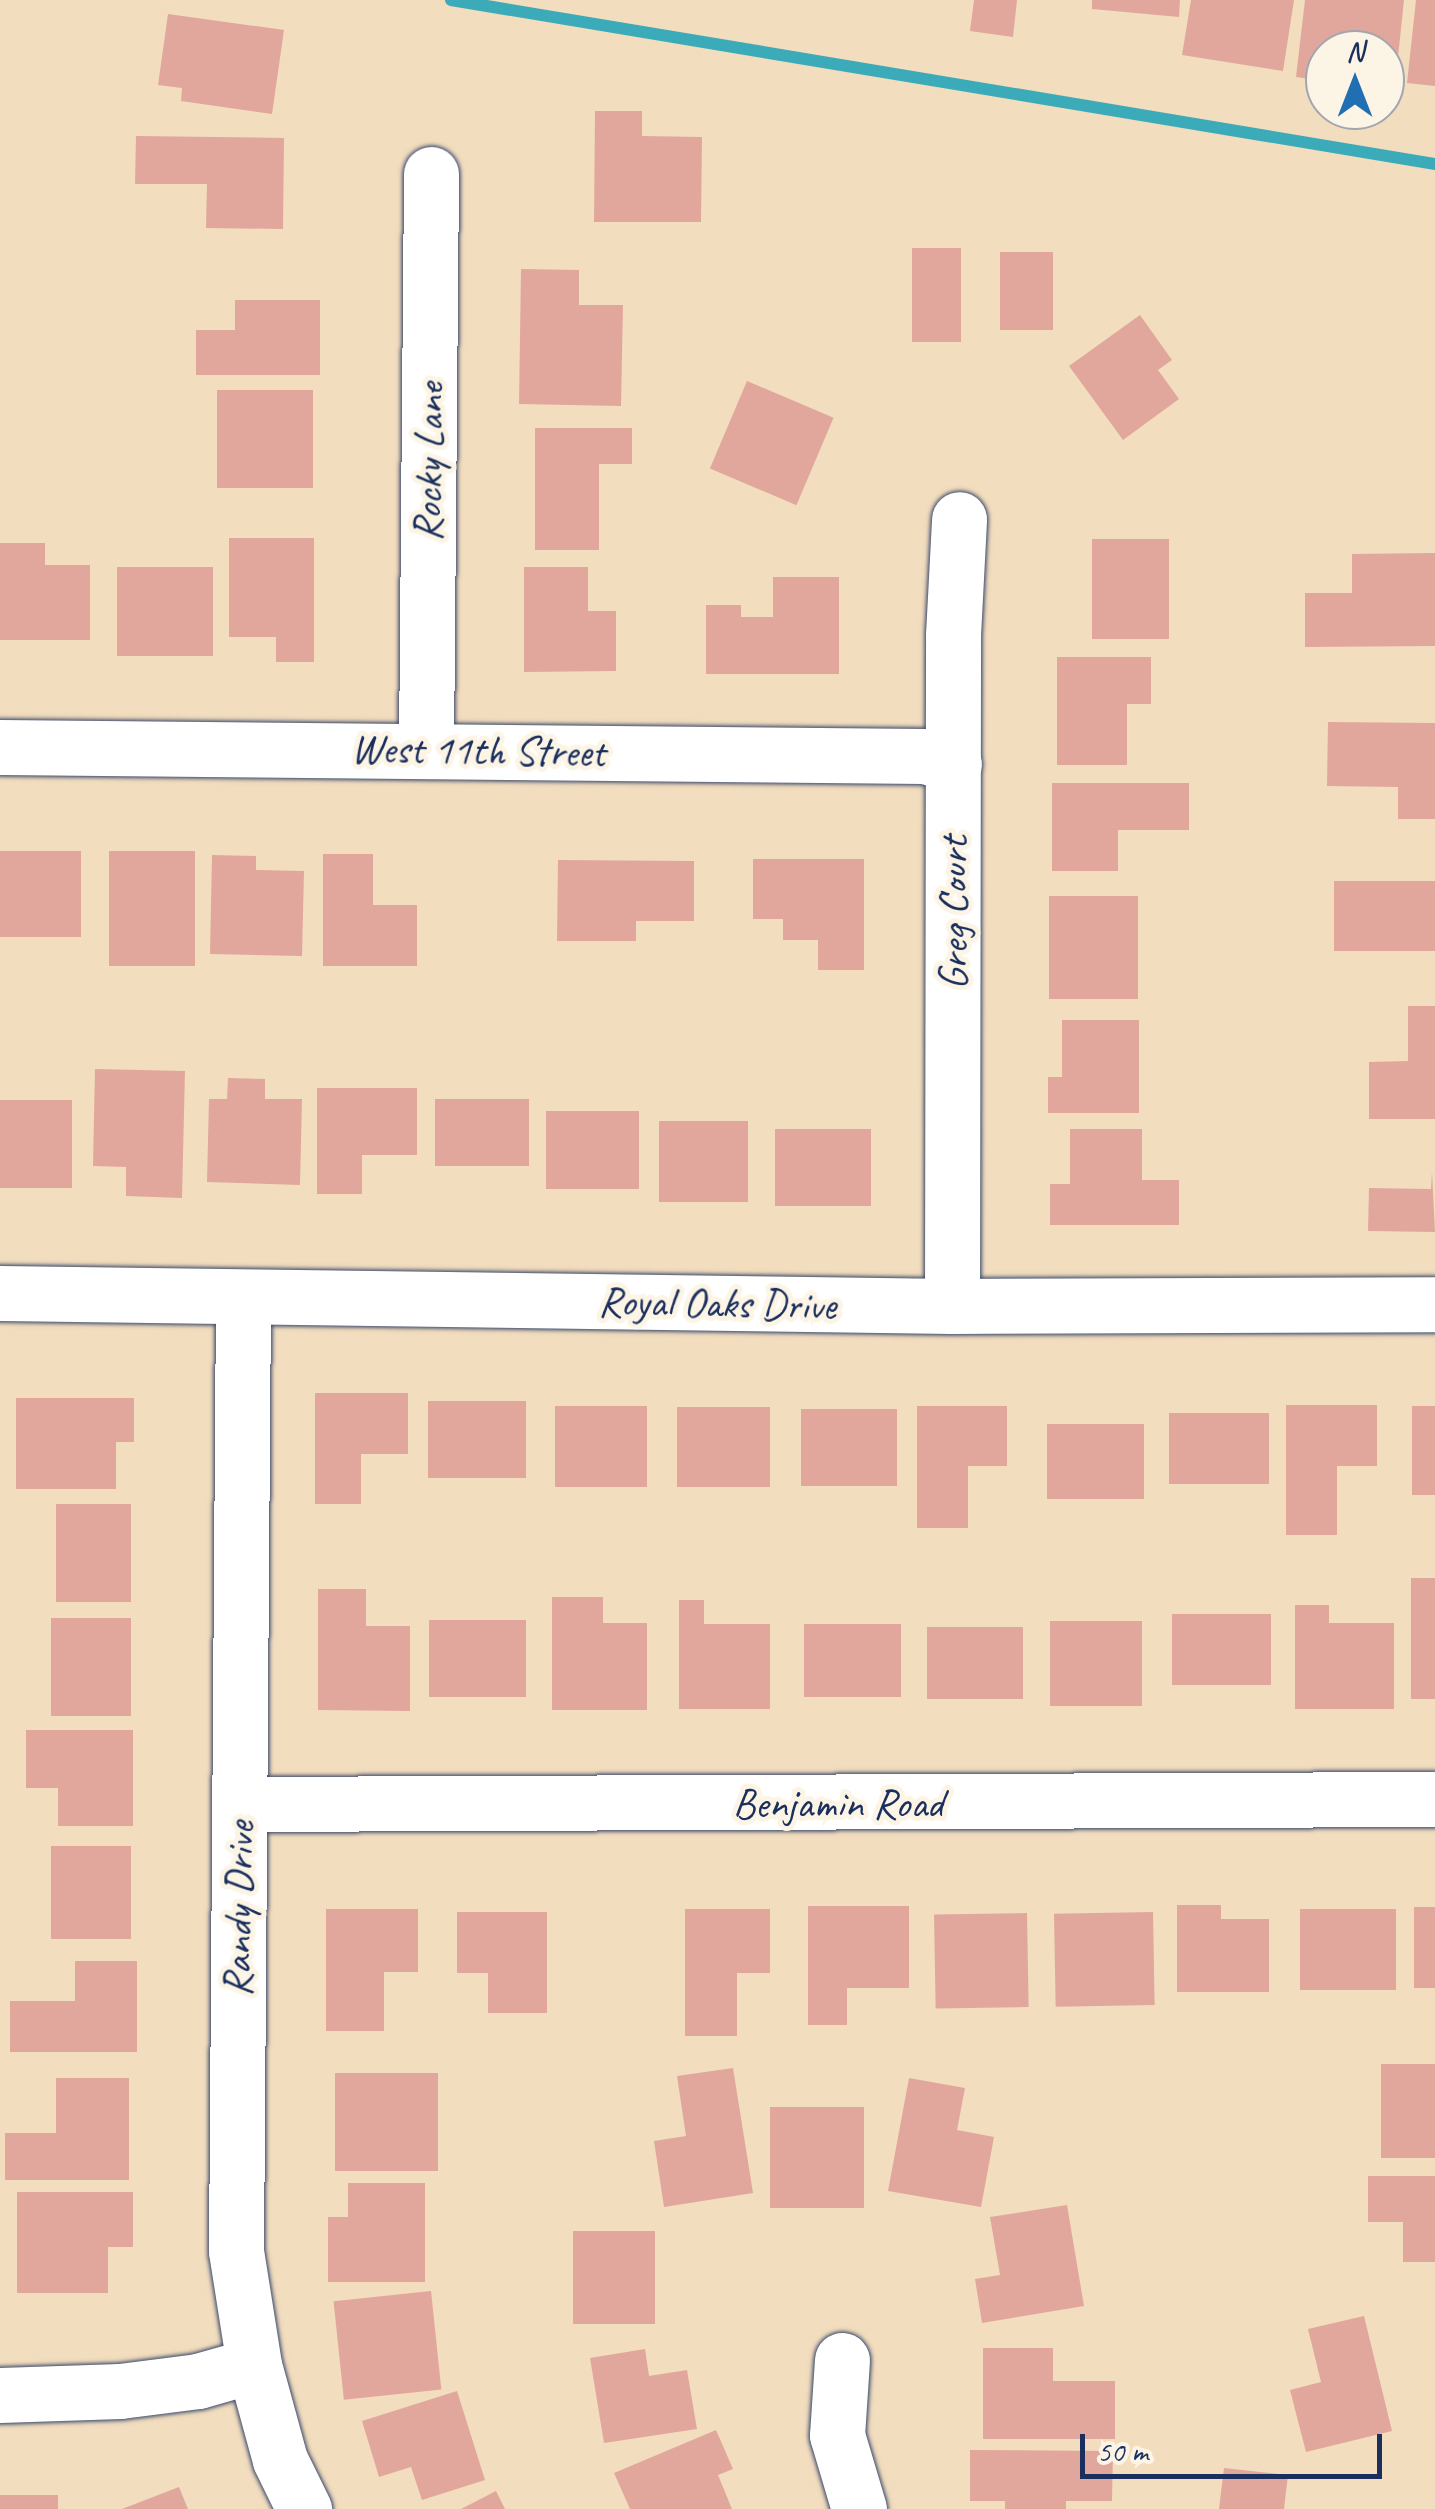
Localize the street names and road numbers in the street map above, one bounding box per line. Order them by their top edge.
street label: Rocky Lane [402,381,456,543]
street label: West 11th Street [350,724,606,778]
street label: Greg Court [929,836,979,990]
street label: Royal Oaks Drive [597,1277,837,1331]
street label: Benjamin Road [733,1779,943,1829]
street label: Randy Drive [212,1821,266,1997]

